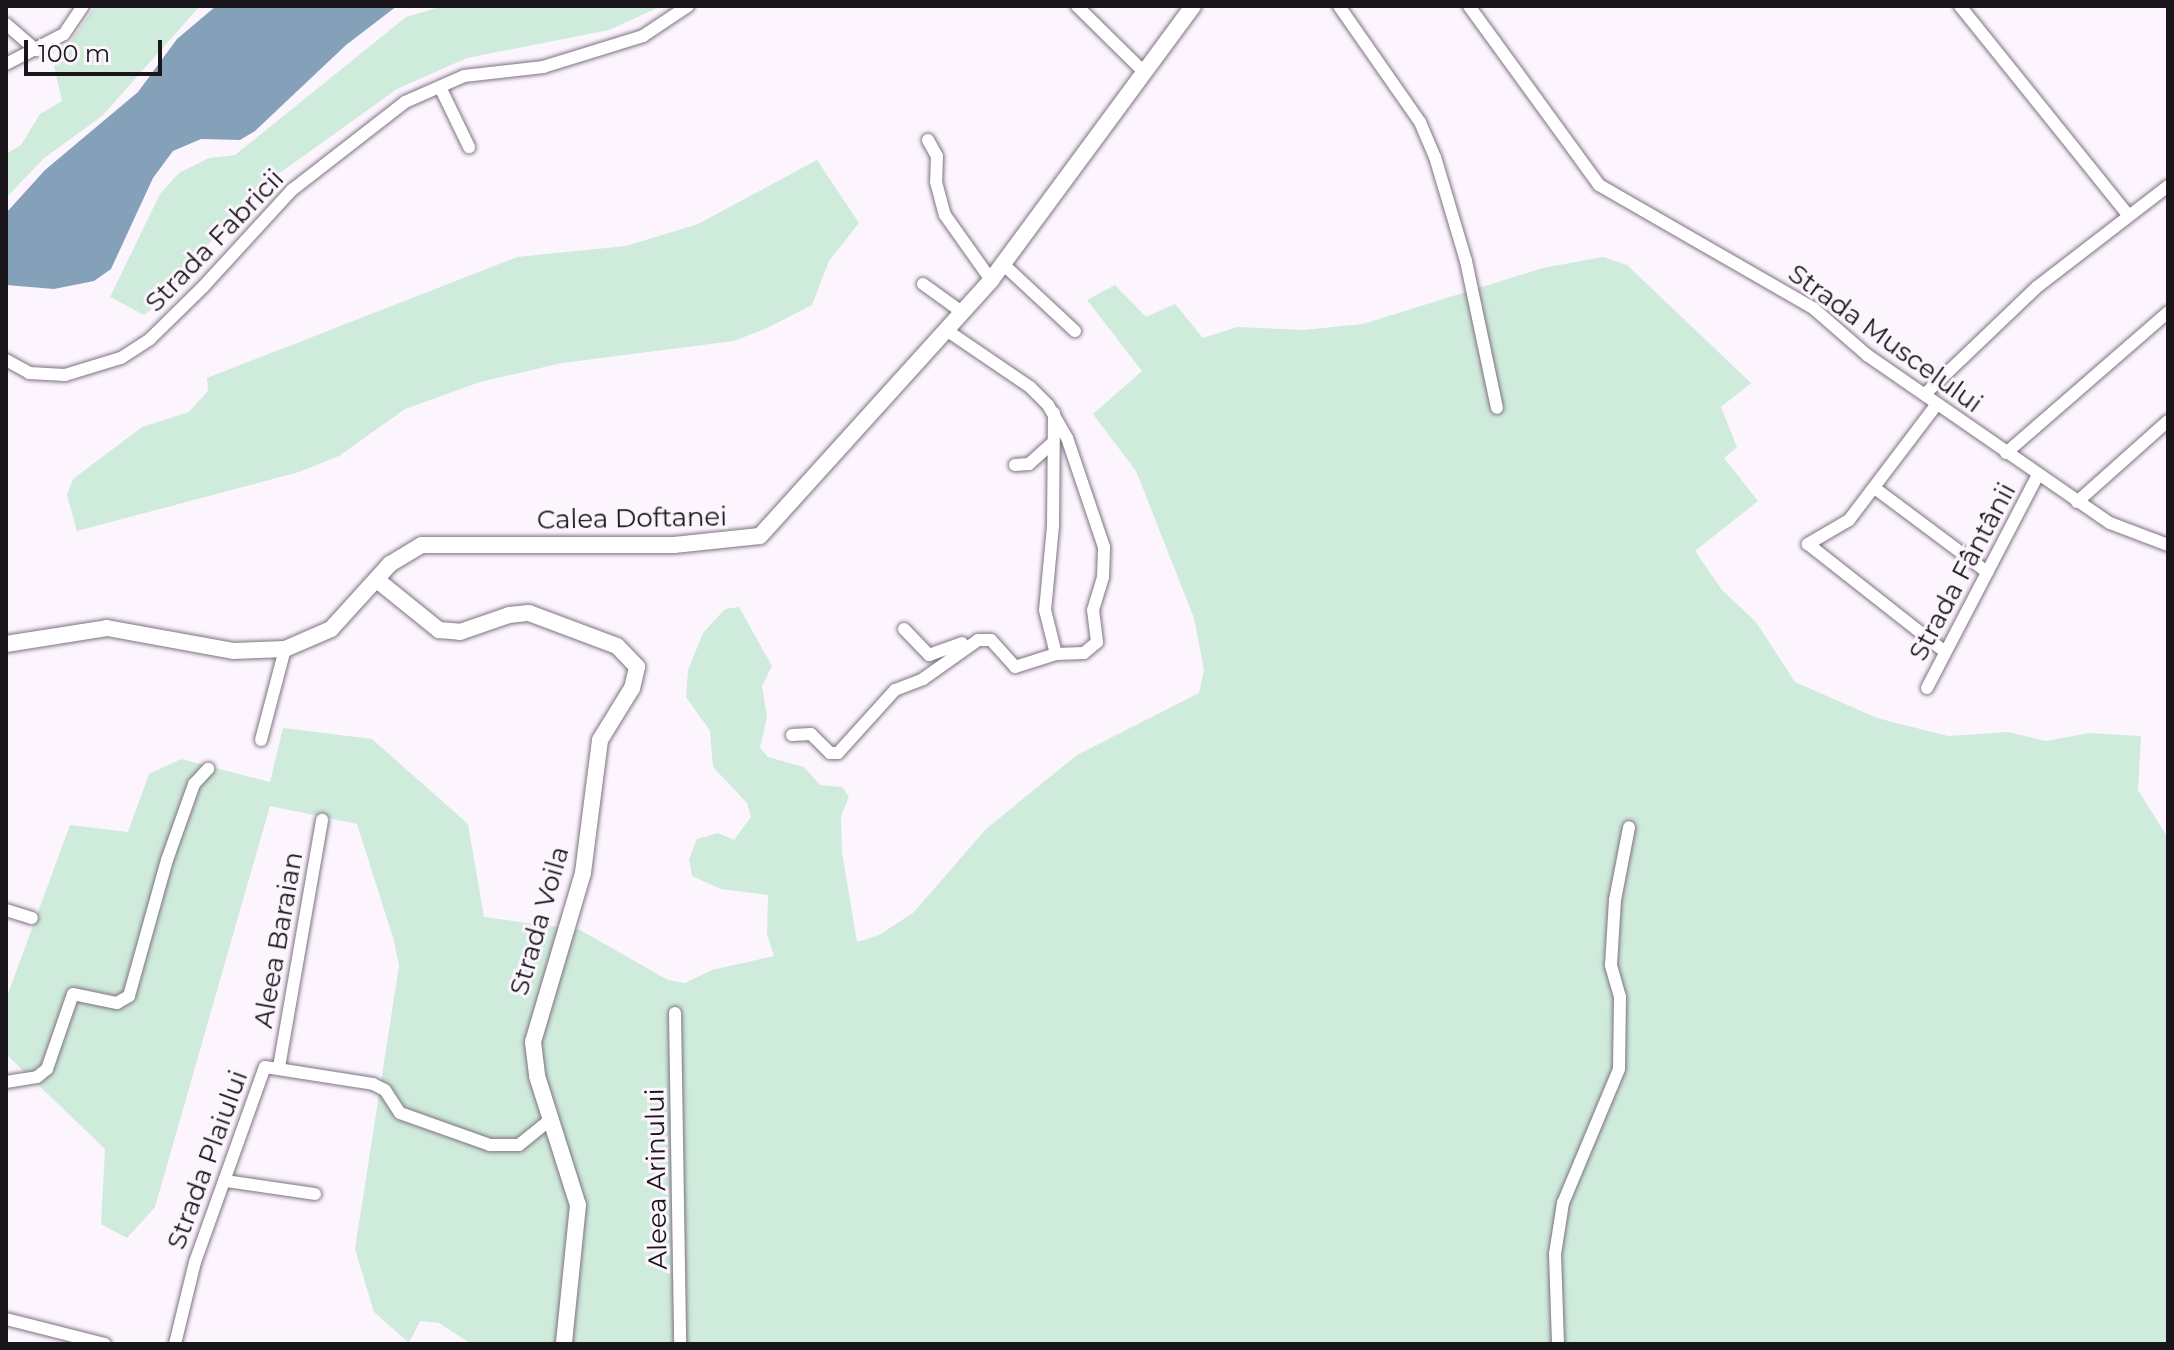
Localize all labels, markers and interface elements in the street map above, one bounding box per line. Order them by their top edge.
scale bar [28,24,166,74]
text: 100 m [38,39,110,68]
street label: Strada Fabricii [139,163,291,319]
street label: Strada Muscelului [1782,258,1988,420]
street label: Strada Fântânii [1903,478,2023,666]
street label: Calea Doftanei [537,502,727,536]
street label: Strada Voila [504,843,576,999]
street label: Aleea Baraian [248,849,310,1031]
street label: Strada Plaiului [161,1066,255,1254]
street label: Aleea Arinului [640,1088,674,1270]

